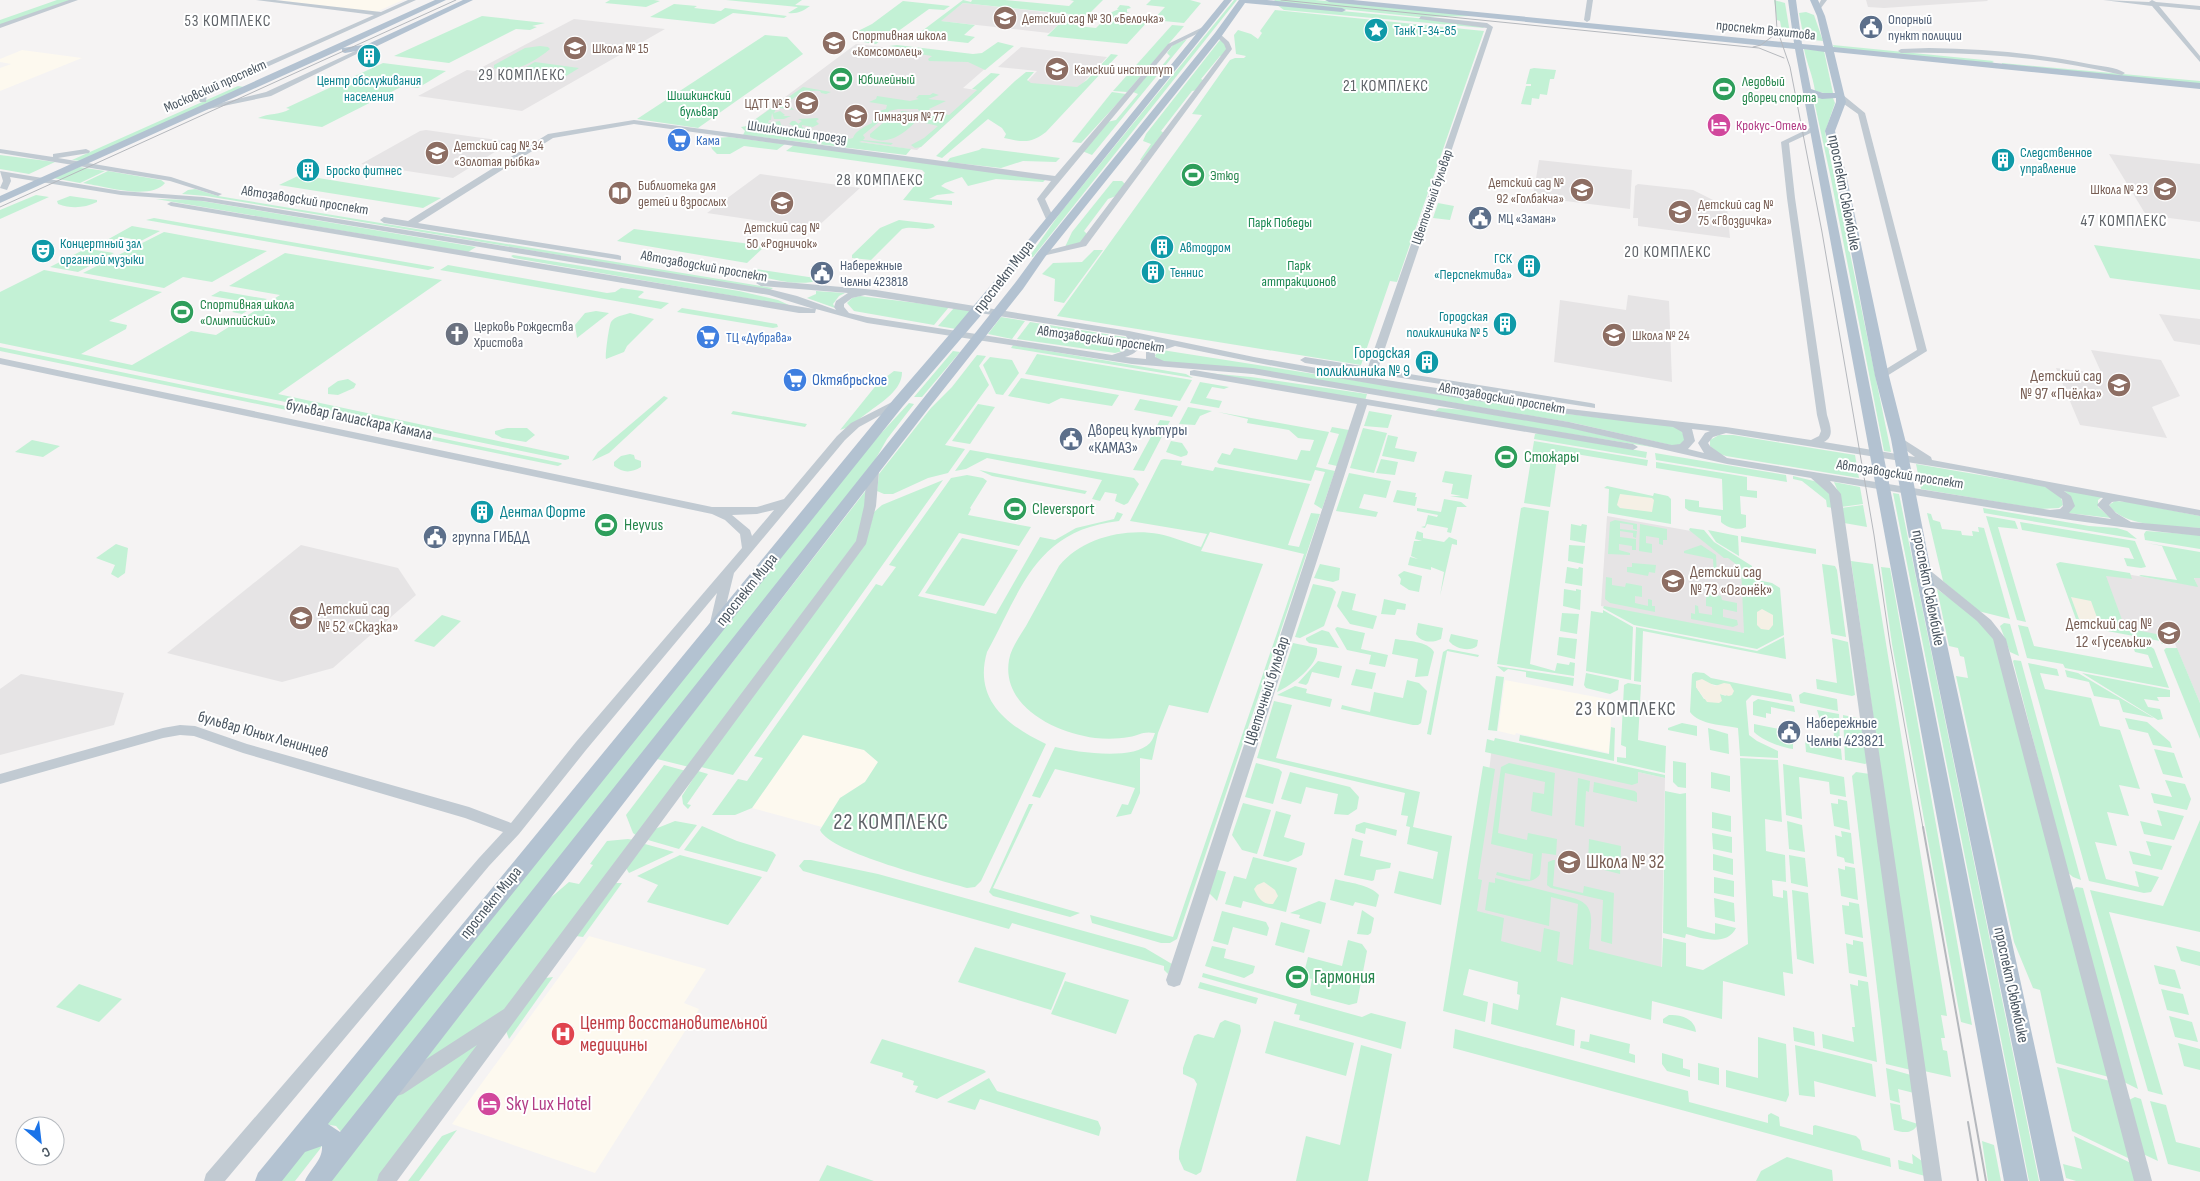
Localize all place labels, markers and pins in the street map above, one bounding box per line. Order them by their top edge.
school or university icon: Детский сад № 30 «Белочка» [992,5,1018,31]
place label: Детский сад № 30 «Белочка» [1022,10,1164,27]
place label: Опорный пункт полиции [1888,11,1962,44]
public building icon: Опорный пункт полиции [1858,14,1884,40]
place icon: Танк Т-34-85 [1363,17,1389,43]
place label: Танк Т-34-85 [1394,22,1457,39]
place label: Спортивная школа «Комсомолец» [852,27,946,60]
school or university icon: Спортивная школа «Комсомолец» [821,30,847,56]
school or university icon: Школа № 15 [562,35,588,61]
place label: Школа № 15 [592,40,649,57]
building icon: Центр обслуживания населения [356,43,382,69]
school or university icon: Камский институт [1044,56,1070,82]
place label: Камский институт [1074,61,1173,78]
sports icon: Юбилейный [828,66,854,92]
place label: Юбилейный [858,71,915,88]
place label: Центр обслуживания населения [317,72,421,105]
place label: Ледовый дворец спорта [1741,73,1816,106]
sports icon: Ледовый дворец спорта [1711,76,1737,102]
school or university icon: ЦДТТ № 5 [794,90,820,116]
place label: ЦДТТ № 5 [745,95,790,112]
school or university icon: Гимназия № 77 [843,103,869,129]
place label: Гимназия № 77 [874,108,945,125]
hotel icon: Крокус-Отель [1706,112,1732,138]
place label: Крокус-Отель [1736,117,1807,134]
supermarket icon: Кама [666,127,692,153]
place label: Кама [696,132,720,149]
place label: Детский сад № 34 «Золотая рыбка» [454,137,544,170]
school or university icon: Детский сад № 34 «Золотая рыбка» [424,140,450,166]
place label: Следственное управление [2020,144,2092,177]
building icon: Следственное управление [1990,147,2016,173]
building icon: Броско фитнес [295,157,321,183]
place label: Броско фитнес [326,162,402,179]
sports icon: Этюд [1180,162,1206,188]
place label: Этюд [1210,167,1239,184]
place label: Детский сад № 92 «Голбакча» [1488,174,1564,207]
school or university icon: Школа № 23 [2152,176,2178,202]
place label: Библиотека для детей и взрослых [638,177,727,210]
school or university icon: Детский сад № 92 «Голбакча» [1569,177,1595,203]
library icon: Библиотека для детей и взрослых [607,180,633,206]
place label: Школа № 23 [2090,181,2148,198]
school or university icon: Детский сад № 50 «Родничок» [769,190,795,216]
place label: Детский сад № 75 «Гвоздичка» [1698,196,1774,229]
school or university icon: Детский сад № 75 «Гвоздичка» [1667,199,1693,225]
public building icon: МЦ «Заман» [1467,205,1493,231]
place label: МЦ «Заман» [1498,210,1556,227]
place label: Детский сад № 50 «Родничок» [744,219,820,252]
building icon: Автодром [1149,234,1175,260]
place label: Концертный зал органной музыки [60,235,144,268]
theatre icon: Концертный зал органной музыки [30,238,56,264]
place label: Автодром [1179,239,1231,256]
place label: ГСК «Перспектива» [1434,250,1513,283]
building icon: ГСК «Перспектива» [1516,253,1542,279]
place label: Набережные Челны 423818 [840,257,908,290]
building icon: Теннис [1140,259,1166,285]
public building icon: Набережные Челны 423818 [809,260,835,286]
place label: Теннис [1170,264,1204,281]
place label: Спортивная школа «Олимпийский» [200,296,294,329]
sports icon: Спортивная школа «Олимпийский» [169,299,195,325]
place label: Городская поликлиника № 5 [1407,308,1488,341]
building icon: Городская поликлиника № 5 [1492,311,1518,337]
place label: Церковь Рождества Христова [473,318,573,351]
church icon: Церковь Рождества Христова [444,321,470,347]
school or university icon: Школа № 24 [1601,322,1627,348]
supermarket icon: ТЦ «Дубрава» [695,324,721,350]
place label: Школа № 24 [1632,327,1690,344]
place label: ТЦ «Дубрава» [726,329,792,346]
place label: Городская поликлиника № 9 [1316,344,1410,381]
building icon: Городская поликлиника № 9 [1414,349,1440,375]
supermarket icon: Октябрьское [782,367,808,393]
place label: Детский сад № 97 «Пчёлка» [2020,367,2102,404]
place label: Октябрьское [812,371,887,390]
school or university icon: Детский сад № 97 «Пчёлка» [2106,372,2132,398]
place label: Дворец культуры «КАМАЗ» [1088,421,1187,458]
public building icon: Дворец культуры «КАМАЗ» [1058,426,1084,452]
sports icon: Стожары [1493,444,1519,470]
place label: Стожары [1524,448,1579,467]
sports icon: Cleversport [1002,496,1028,522]
building icon: Дентал Форте [469,499,495,525]
place label: Cleversport [1032,500,1095,519]
place label: Дентал Форте [500,503,586,522]
sports icon: Heyvus [593,512,619,538]
place label: Heyvus [624,516,664,535]
public building icon: группа ГИБДД [422,524,448,550]
place label: группа ГИБДД [452,528,530,547]
place label: Детский сад № 73 «Огонёк» [1690,563,1772,600]
school or university icon: Детский сад № 73 «Огонёк» [1660,568,1686,594]
place label: Детский сад № 52 «Сказка» [318,600,399,637]
school or university icon: Детский сад № 52 «Сказка» [288,605,314,631]
place label: Детский сад № 12 «Гусельки» [2066,615,2152,652]
school or university icon: Детский сад № 12 «Гусельки» [2156,620,2182,646]
place label: Набережные Челны 423821 [1806,714,1884,751]
public building icon: Набережные Челны 423821 [1776,719,1802,745]
school or university icon: Школа № 32 [1556,849,1582,875]
place label: Школа № 32 [1586,851,1664,874]
sports icon: Гармония [1284,964,1310,990]
place label: Гармония [1314,966,1375,989]
place label: Центр восстановительной медицины [580,1012,768,1057]
hospital icon: Центр восстановительной медицины [550,1021,576,1047]
hotel icon: Sky Lux Hotel [476,1091,502,1117]
place label: Sky Lux Hotel [506,1093,591,1116]

